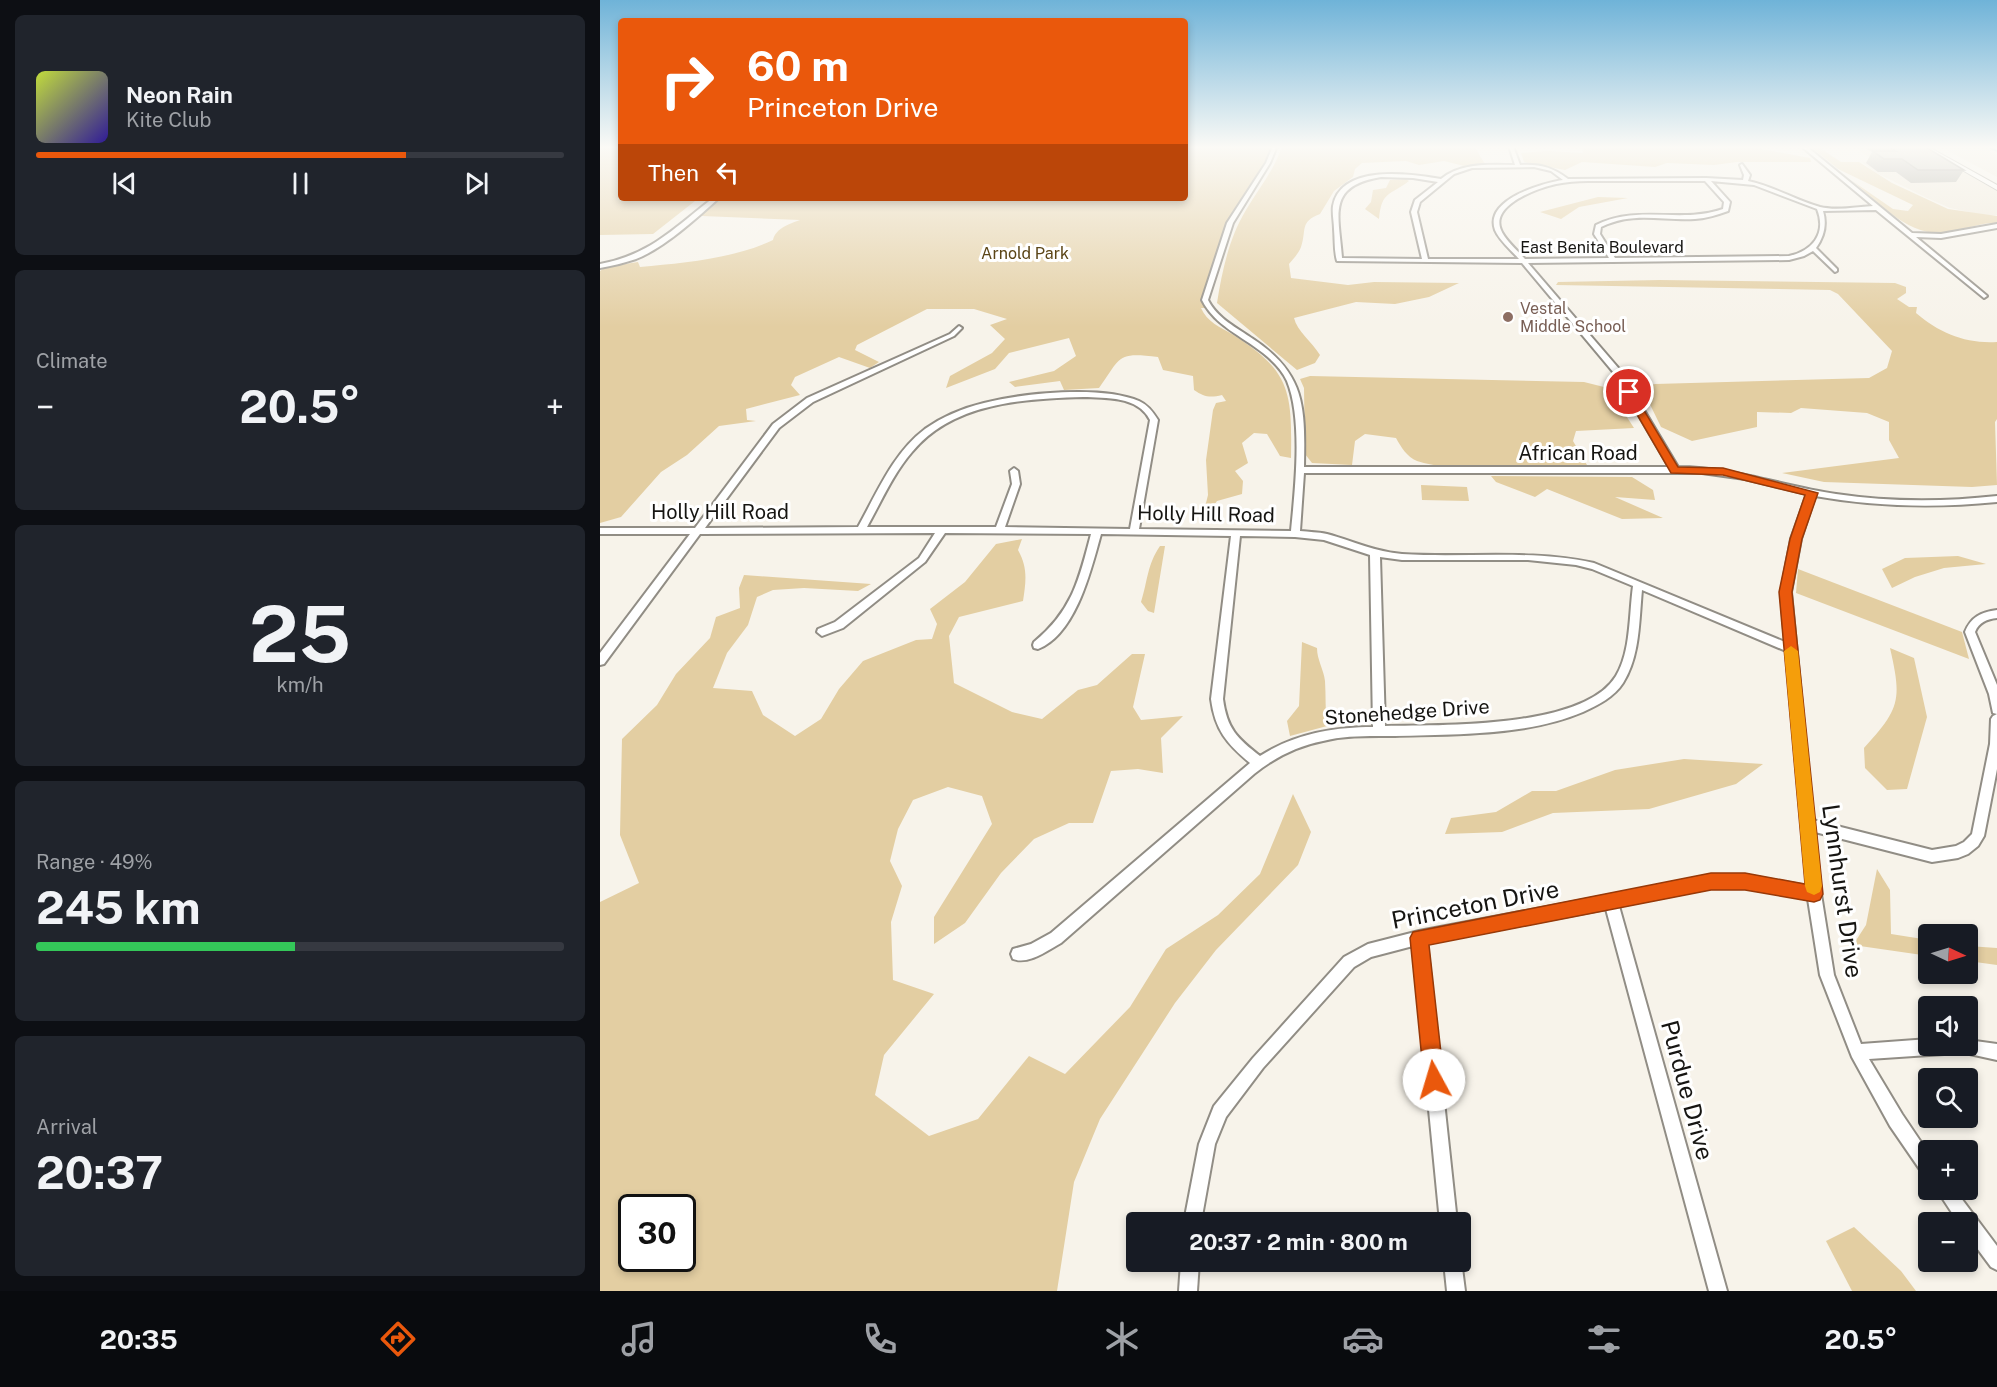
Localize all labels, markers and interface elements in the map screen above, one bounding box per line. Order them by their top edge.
text: 60 m [747,41,849,90]
icon: right [648,42,726,120]
text: Neon Rain [126,82,233,108]
text: Princeton Drive [747,91,939,123]
text: Kite Club [126,108,211,132]
icon: left [711,156,744,189]
text: Then [648,160,699,186]
icon: previous [108,167,141,200]
icon: pause [284,167,317,200]
icon: next [460,167,493,200]
street label: East Benita Boulevard [1520,238,1684,257]
park label: Arnold Park [981,244,1069,263]
place label: Vestal Middle School [1520,299,1626,336]
marker: Vestal Middle School [1501,310,1515,324]
text: Climate [36,349,108,373]
pin [1603,366,1654,417]
icon: arrive [1612,375,1645,408]
text: 20.5° [239,380,361,433]
text: − [36,388,54,426]
text: + [546,388,564,426]
street label: African Road [1518,441,1638,465]
street label: Holly Hill Road [651,500,789,524]
street label: Holly Hill Road [1137,501,1275,527]
text: 25 [249,588,351,680]
text: km/h [276,673,324,697]
street label: Stonehedge Drive [1324,694,1490,730]
street label: Lynnhurst Drive [1817,802,1869,980]
text: Range · 49% [36,850,153,874]
street label: Princeton Drive [1389,874,1561,934]
text: 245 km [36,881,200,934]
north arrow [1918,924,1978,984]
map controls [1918,924,1978,1272]
button: sound [1918,996,1978,1056]
street label: Purdue Drive [1656,1017,1720,1163]
position arrow [1402,1048,1466,1112]
button: search [1918,1068,1978,1128]
text: Arrival [36,1115,98,1139]
button: + [1918,1140,1978,1200]
text: 20:37 [36,1146,163,1199]
speed limit sign: 30 [618,1194,696,1272]
button: − [1918,1212,1978,1272]
text: 20:37 · 2 min · 800 m [1189,1229,1408,1255]
icon: directions [377,1318,419,1360]
icon: music [618,1318,660,1360]
icon: phone [859,1318,901,1360]
icon: climate [1101,1318,1143,1360]
icon: car [1342,1318,1384,1360]
icon: filters [1583,1318,1625,1360]
text: 20:35 [100,1323,178,1355]
text: 20.5° [1825,1323,1897,1355]

